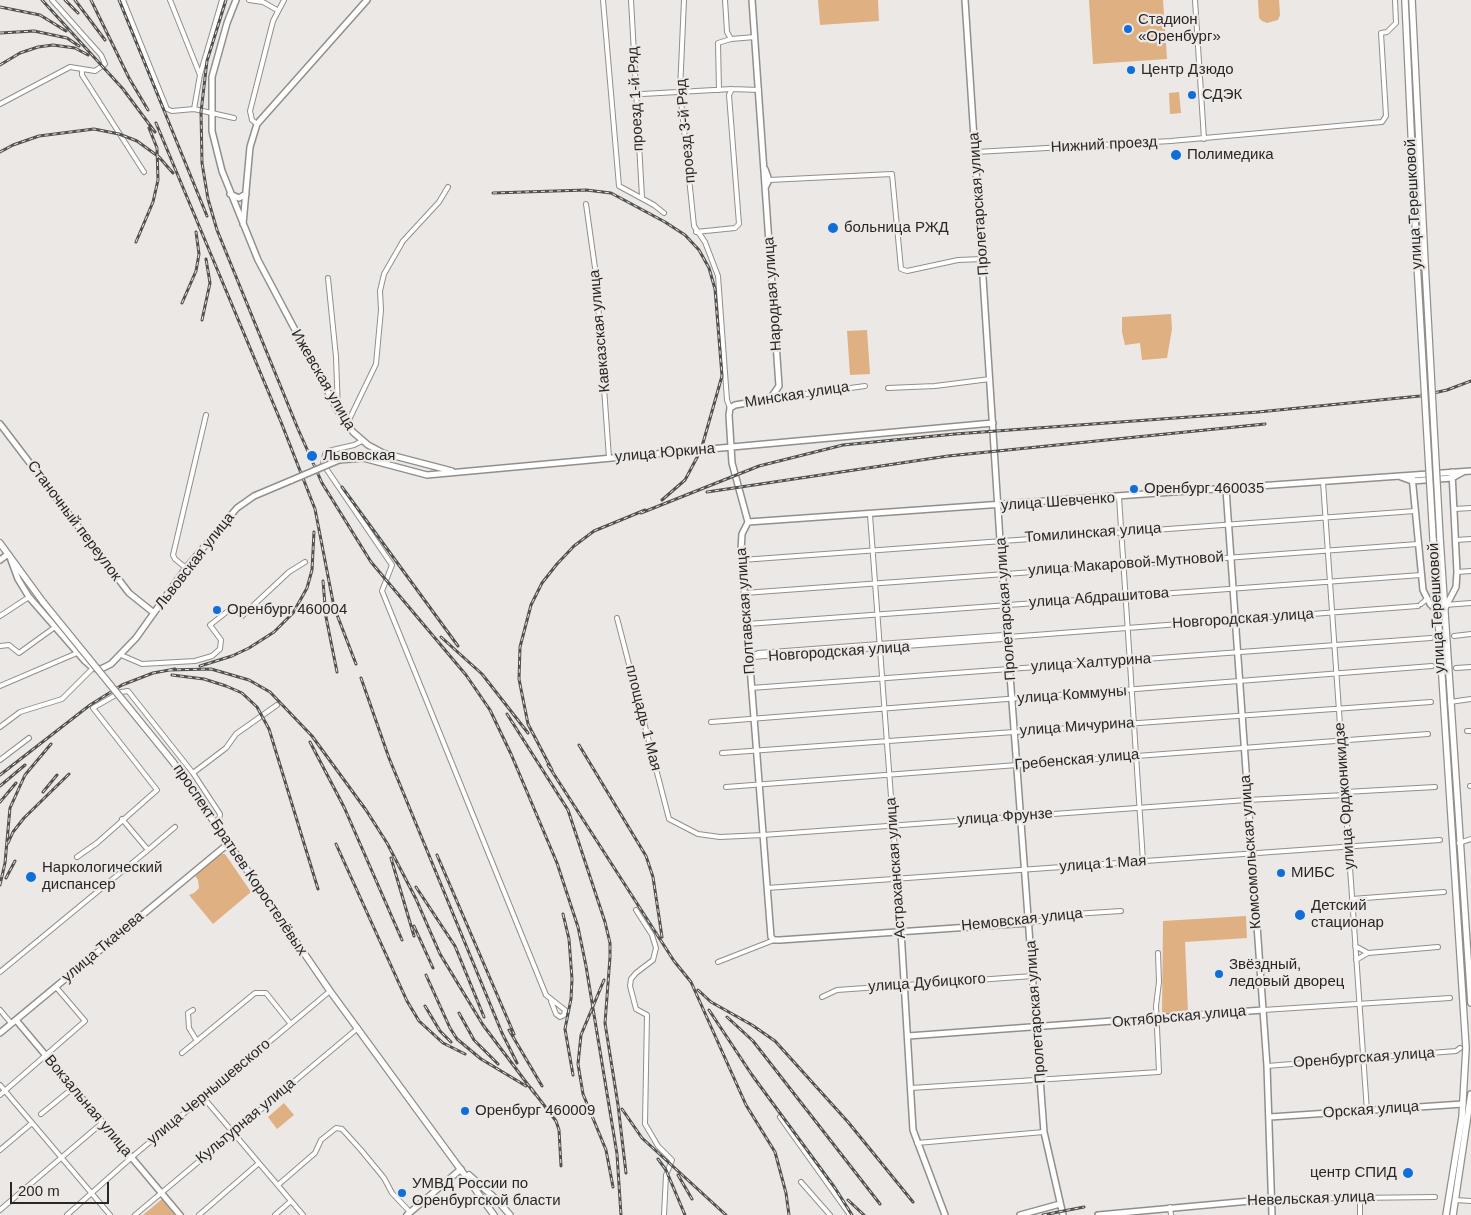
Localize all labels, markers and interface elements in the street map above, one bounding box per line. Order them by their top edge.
place label: Стадион «Оренбург» [1138,11,1221,46]
marker: Стадион «Оренбург» [1122,23,1134,35]
street label: проезд 1-й Ряд [624,46,648,152]
place label: Центр Дзюдо [1141,61,1234,79]
marker: Центр Дзюдо [1125,64,1137,76]
street label: проезд 3-й Ряд [672,78,700,184]
place label: СДЭК [1202,86,1242,104]
marker: СДЭК [1186,89,1198,101]
street label: Пролетарская улица [965,132,993,276]
street label: Нижний проезд [1050,133,1158,157]
street label: улица Терешковой [1402,138,1426,270]
place label: Полимедика [1187,146,1274,164]
marker: Полимедика [1169,148,1183,162]
place label: больница РЖД [844,219,949,237]
marker: больница РЖД [826,221,840,235]
street label: Народная улица [760,236,786,352]
street label: Кавказская улица [586,269,614,393]
street label: Ижевская улица [287,326,359,434]
street label: Минская улица [744,378,850,412]
street label: улица Юркина [614,440,716,466]
place label: Львовская [323,447,395,465]
marker: Львовская [305,449,319,463]
street label: Станочный переулок [23,457,125,585]
place label: Оренбург 460035 [1144,480,1264,498]
marker: Оренбург 460035 [1128,483,1140,495]
street label: улица Шевченко [1000,489,1116,515]
street label: Львовская улица [152,509,238,613]
street label: Томилинская улица [1024,519,1162,547]
street label: Пролетарская улица [992,537,1020,681]
street label: улица Терешковой [1425,542,1449,674]
street label: Полтавская улица [733,547,759,675]
street label: улица Макаровой-Мутновой [1028,548,1224,580]
street label: улица Абдрашитова [1028,584,1170,612]
place label: Оренбург 460004 [227,601,347,619]
marker: Оренбург 460004 [211,604,223,616]
street label: Новгородская улица [1172,605,1314,633]
street label: Новгородская улица [768,638,910,666]
street label: улица Халтурина [1030,650,1152,676]
street label: площадь 1 Мая [621,663,665,773]
street label: улица Коммуны [1017,682,1127,708]
street label: улица Мичурина [1019,714,1135,740]
street label: улица Орджоникидзе [1331,722,1359,870]
street label: Гребенская улица [1014,746,1140,774]
street label: проспект Братьев Коростелёвых [169,761,311,959]
street label: Комсомольская улица [1237,774,1265,930]
street label: Астраханская улица [882,797,910,939]
street label: улица Фрунзе [957,805,1053,829]
street label: улица 1 Мая [1059,852,1147,876]
place label: Наркологический диспансер [42,859,162,894]
place label: МИБС [1291,864,1335,882]
marker: МИБС [1275,867,1287,879]
marker: Наркологический диспансер [24,870,38,884]
place label: Детский стационар [1311,897,1384,932]
street label: Немовская улица [960,905,1084,935]
street label: улица Ткачева [58,908,148,986]
marker: Детский стационар [1293,908,1307,922]
street label: Пролетарская улица [1022,940,1050,1084]
place label: Звёздный, ледовый дворец [1229,956,1344,991]
marker: Звёздный, ледовый дворец [1213,968,1225,980]
street label: улица Дубицкого [868,970,986,996]
street label: Октябрьская улица [1111,1002,1247,1032]
street label: улица Чернышевского [144,1035,274,1149]
street label: Оренбургская улица [1293,1044,1435,1072]
street label: Вокзальная улица [40,1052,136,1160]
street label: Культурная улица [193,1074,299,1168]
street label: Орская улица [1322,1098,1420,1122]
place label: Оренбург 460009 [475,1102,595,1120]
marker: Оренбург 460009 [459,1105,471,1117]
place label: центр СПИД [1310,1164,1397,1182]
marker: центр СПИД [1401,1166,1415,1180]
scale bar [12,1172,111,1204]
place label: УМВД России по Оренбургской бласти [412,1175,561,1210]
text: 200 m [18,1182,60,1199]
marker: УМВД России по Оренбургской бласти [396,1187,408,1199]
street label: Невельская улица [1247,1188,1375,1210]

